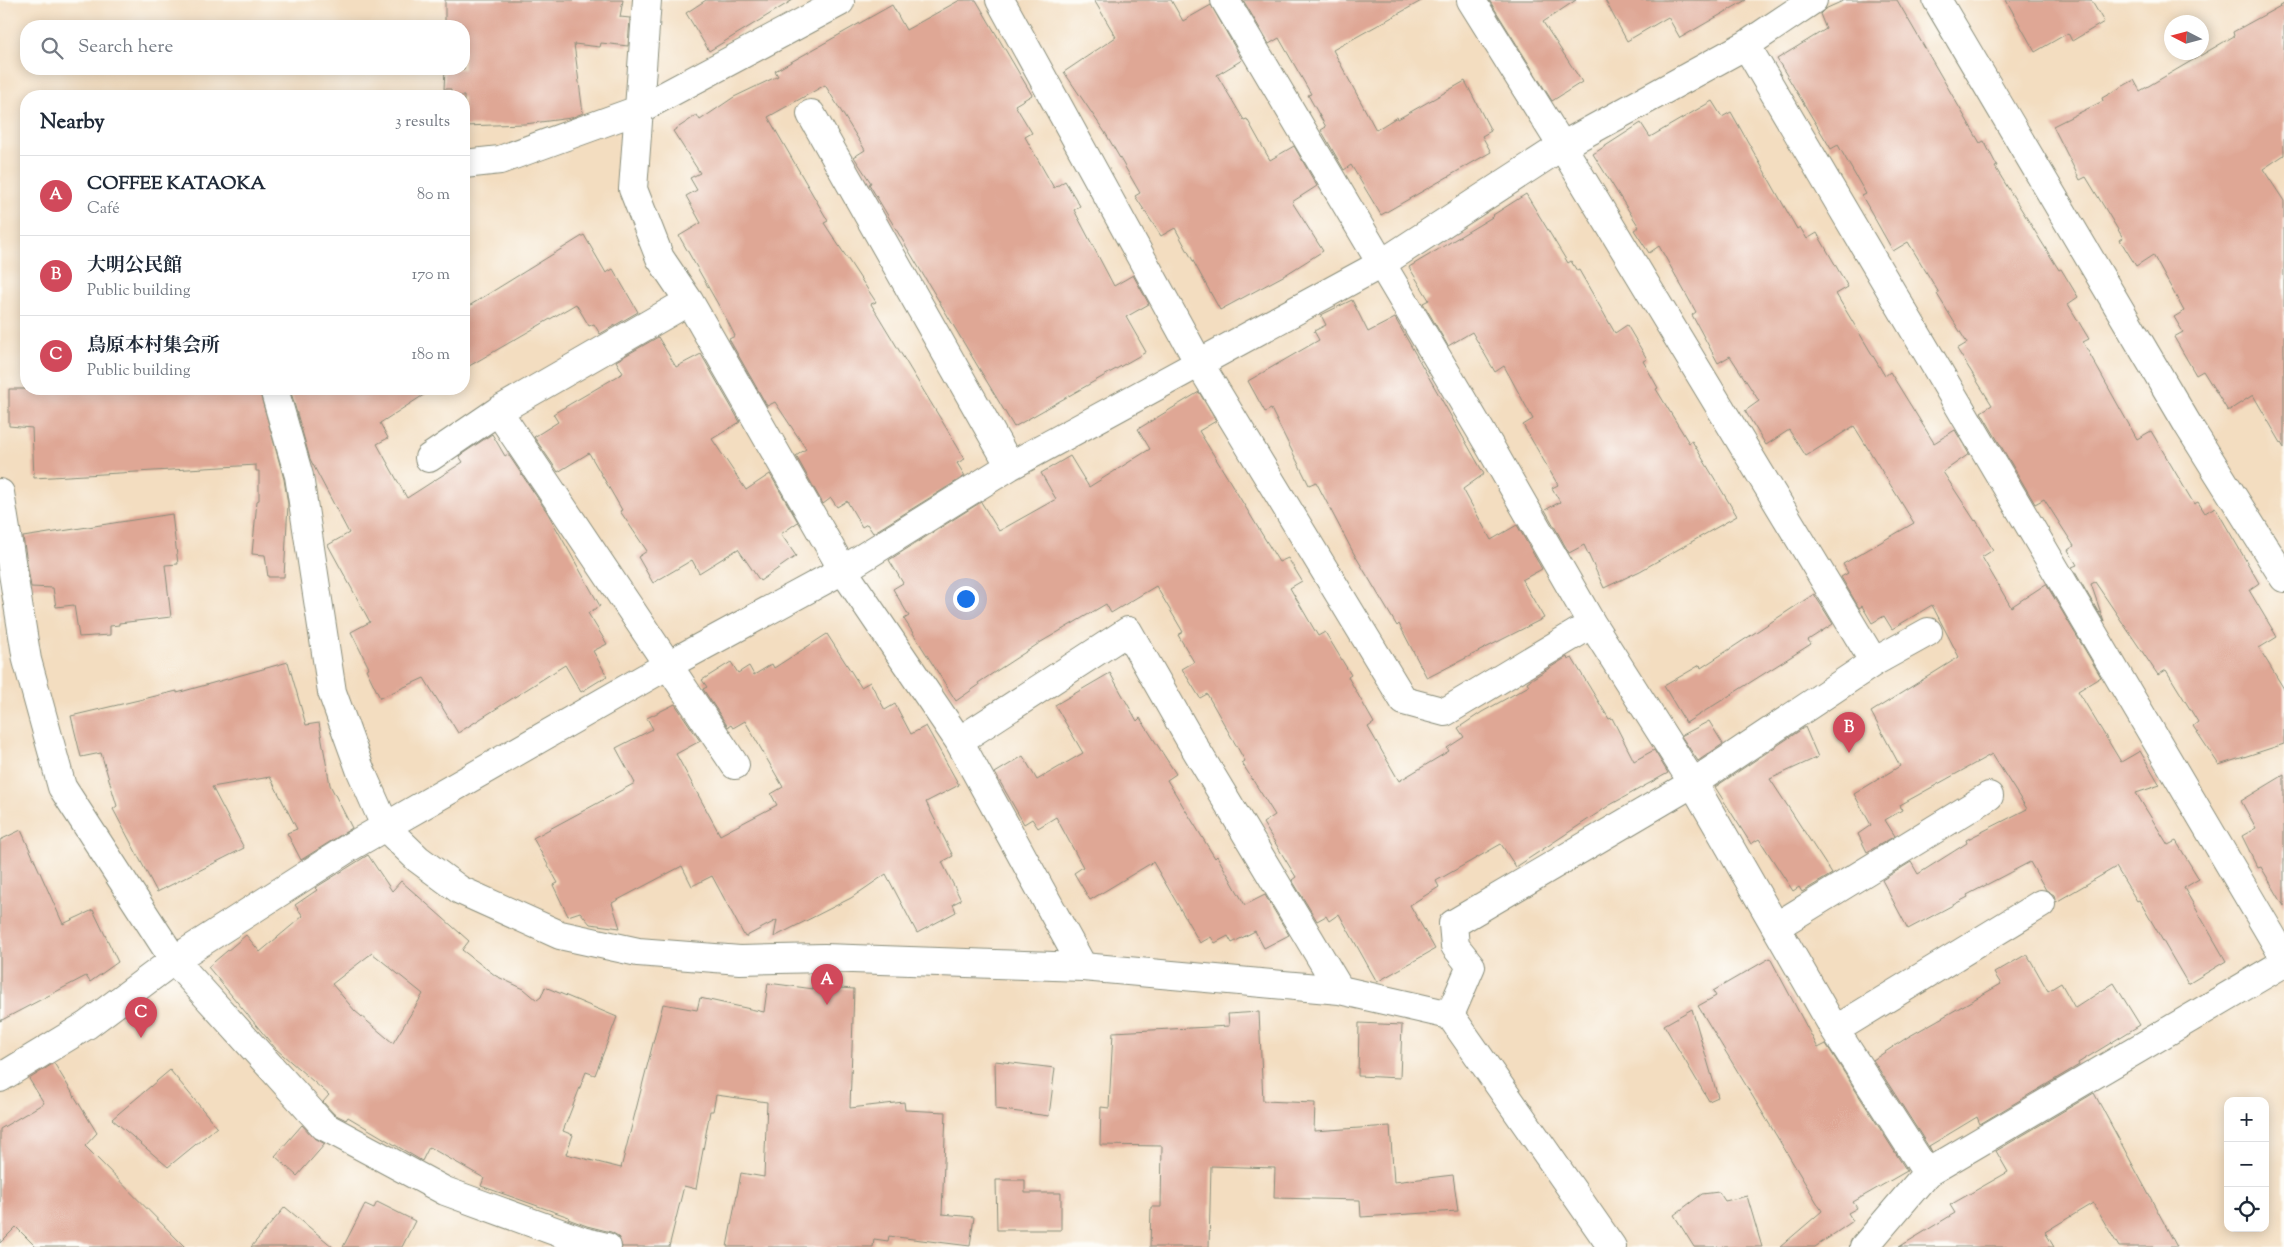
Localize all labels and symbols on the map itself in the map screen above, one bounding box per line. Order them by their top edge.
north arrow [2164,15,2209,60]
your location [953,586,979,612]
pin: B [1833,712,1865,753]
pin: A [811,964,843,1005]
pin: C [125,997,157,1038]

